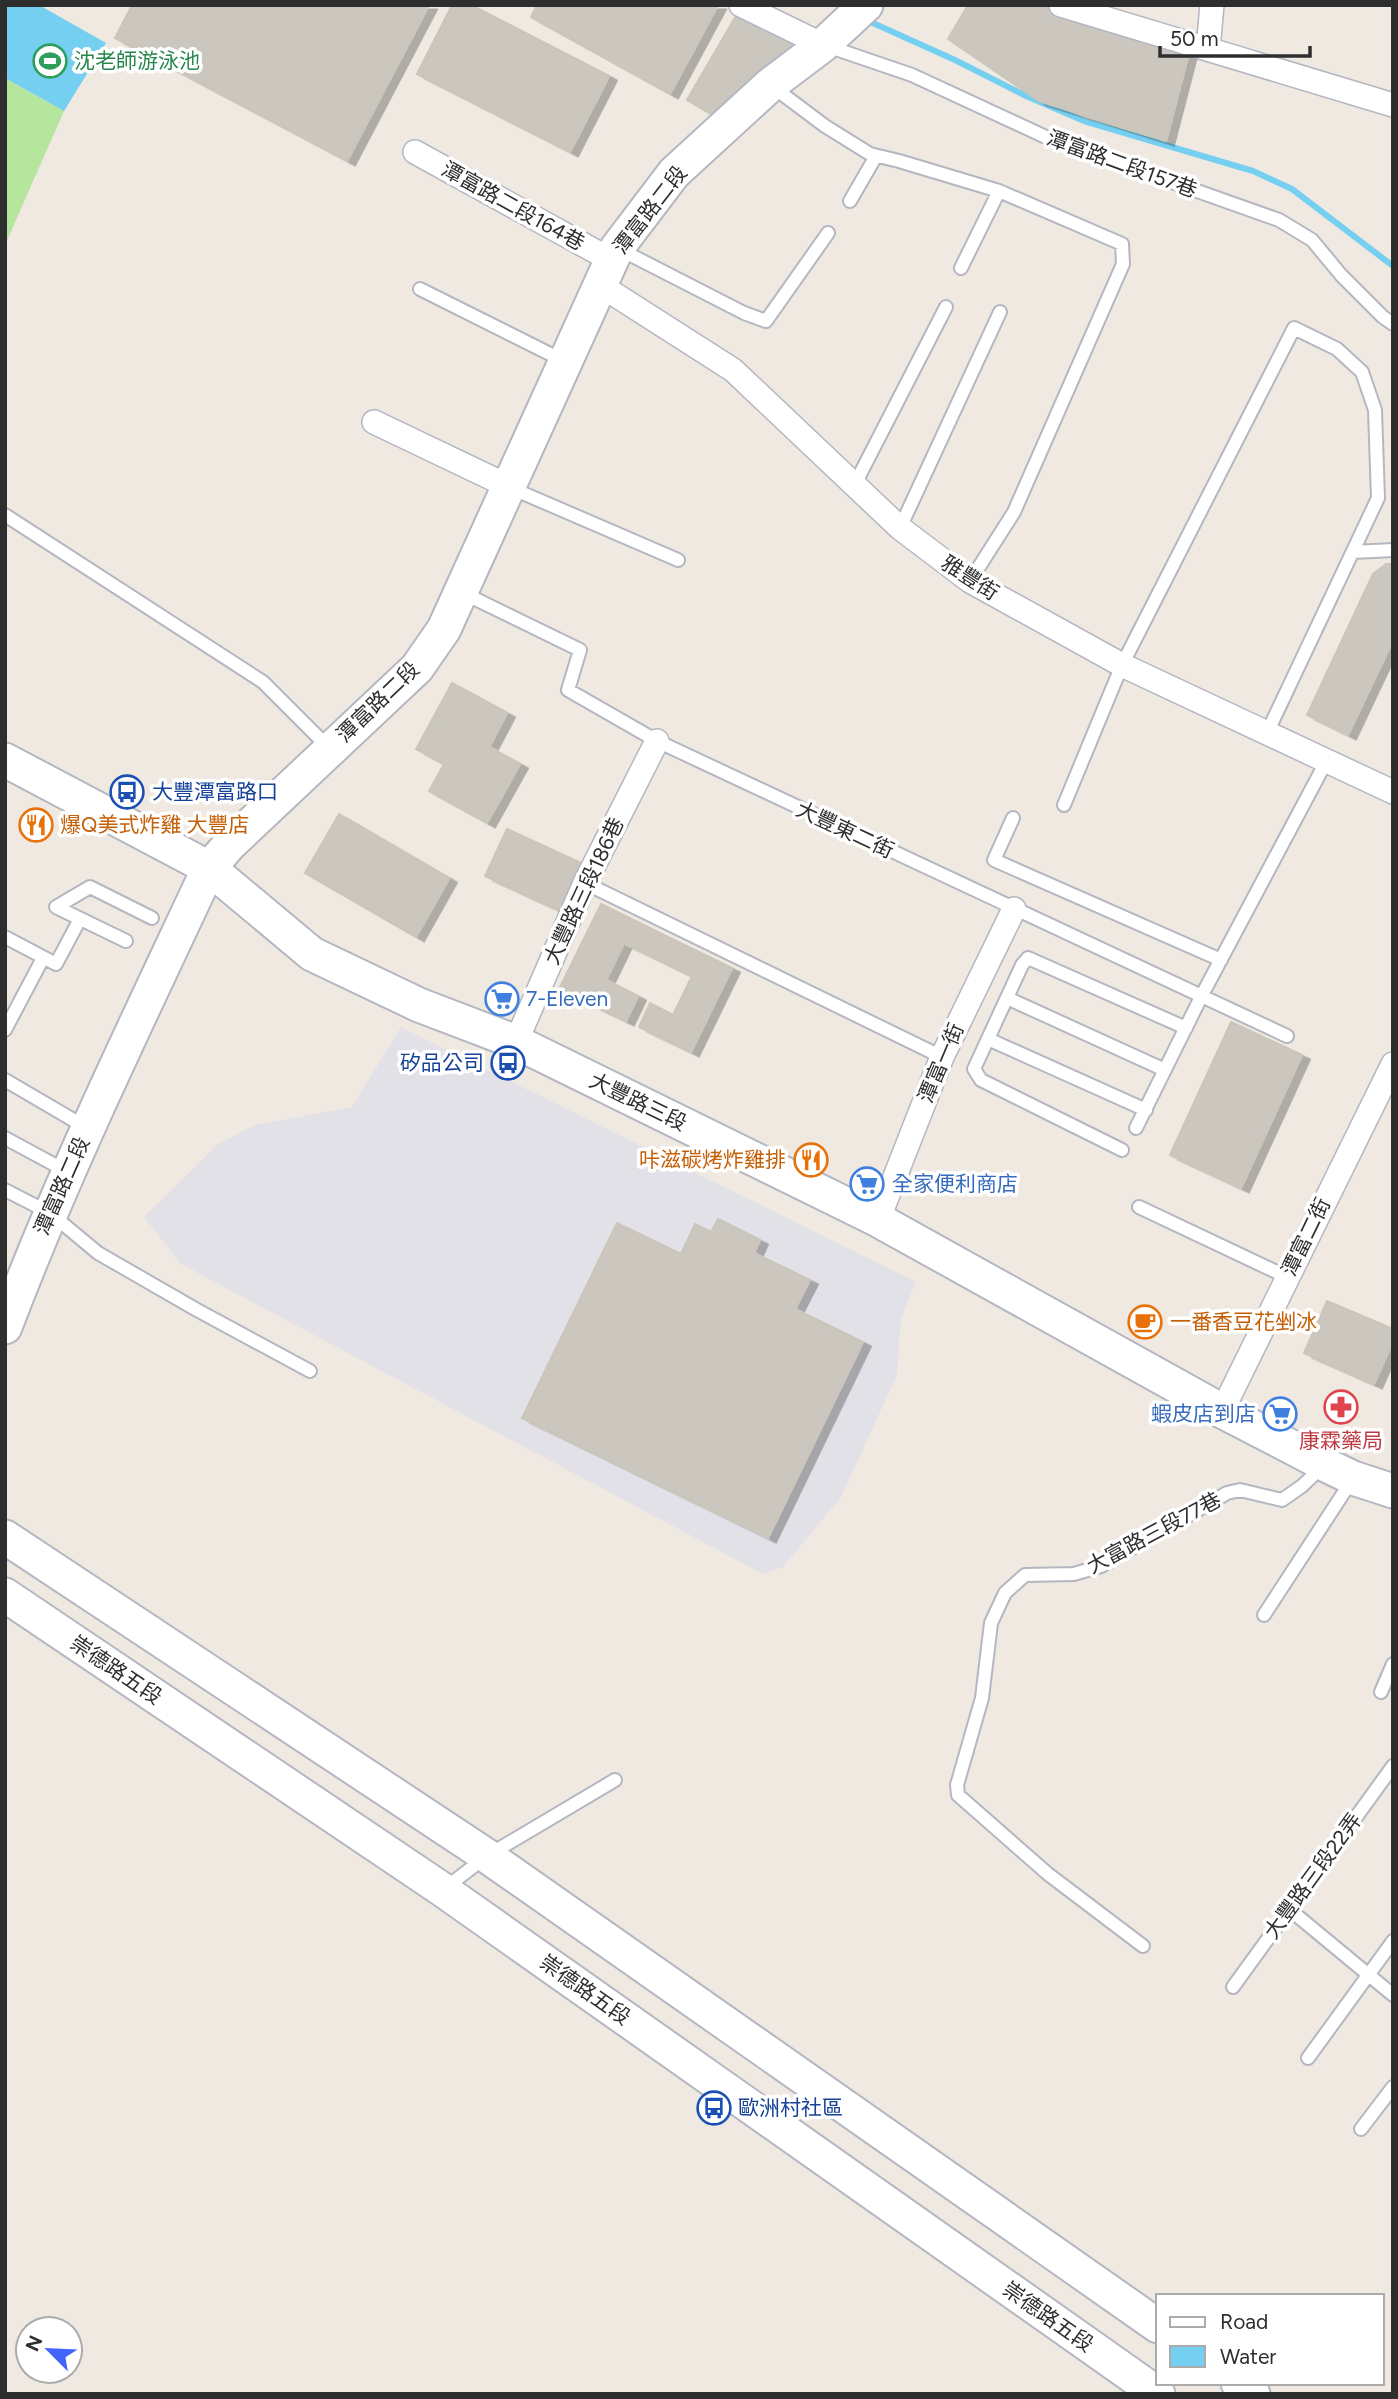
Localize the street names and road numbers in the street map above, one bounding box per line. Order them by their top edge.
street label: 潭富路二段157巷 [1044,125,1201,202]
street label: 潭富路二段164巷 [437,156,589,255]
street label: 潭富路二段 [607,161,692,259]
street label: 雅豐街 [937,550,1003,605]
street label: 潭富路二段 [331,656,424,747]
street label: 大豐東二街 [792,796,898,863]
street label: 大豐路三段186巷 [539,813,629,968]
street label: 潭富一街 [913,1019,968,1106]
street label: 大豐路三段 [586,1067,691,1136]
street label: 潭富路二段 [29,1133,94,1239]
street label: 潭富二街 [1276,1194,1335,1280]
street label: 大富路三段77巷 [1082,1487,1225,1578]
street label: 崇德路五段 [66,1630,167,1709]
street label: 大豐路三段22弄 [1259,1808,1367,1944]
street label: 崇德路五段 [535,1949,635,2030]
street label: 崇德路五段 [998,2276,1098,2357]

